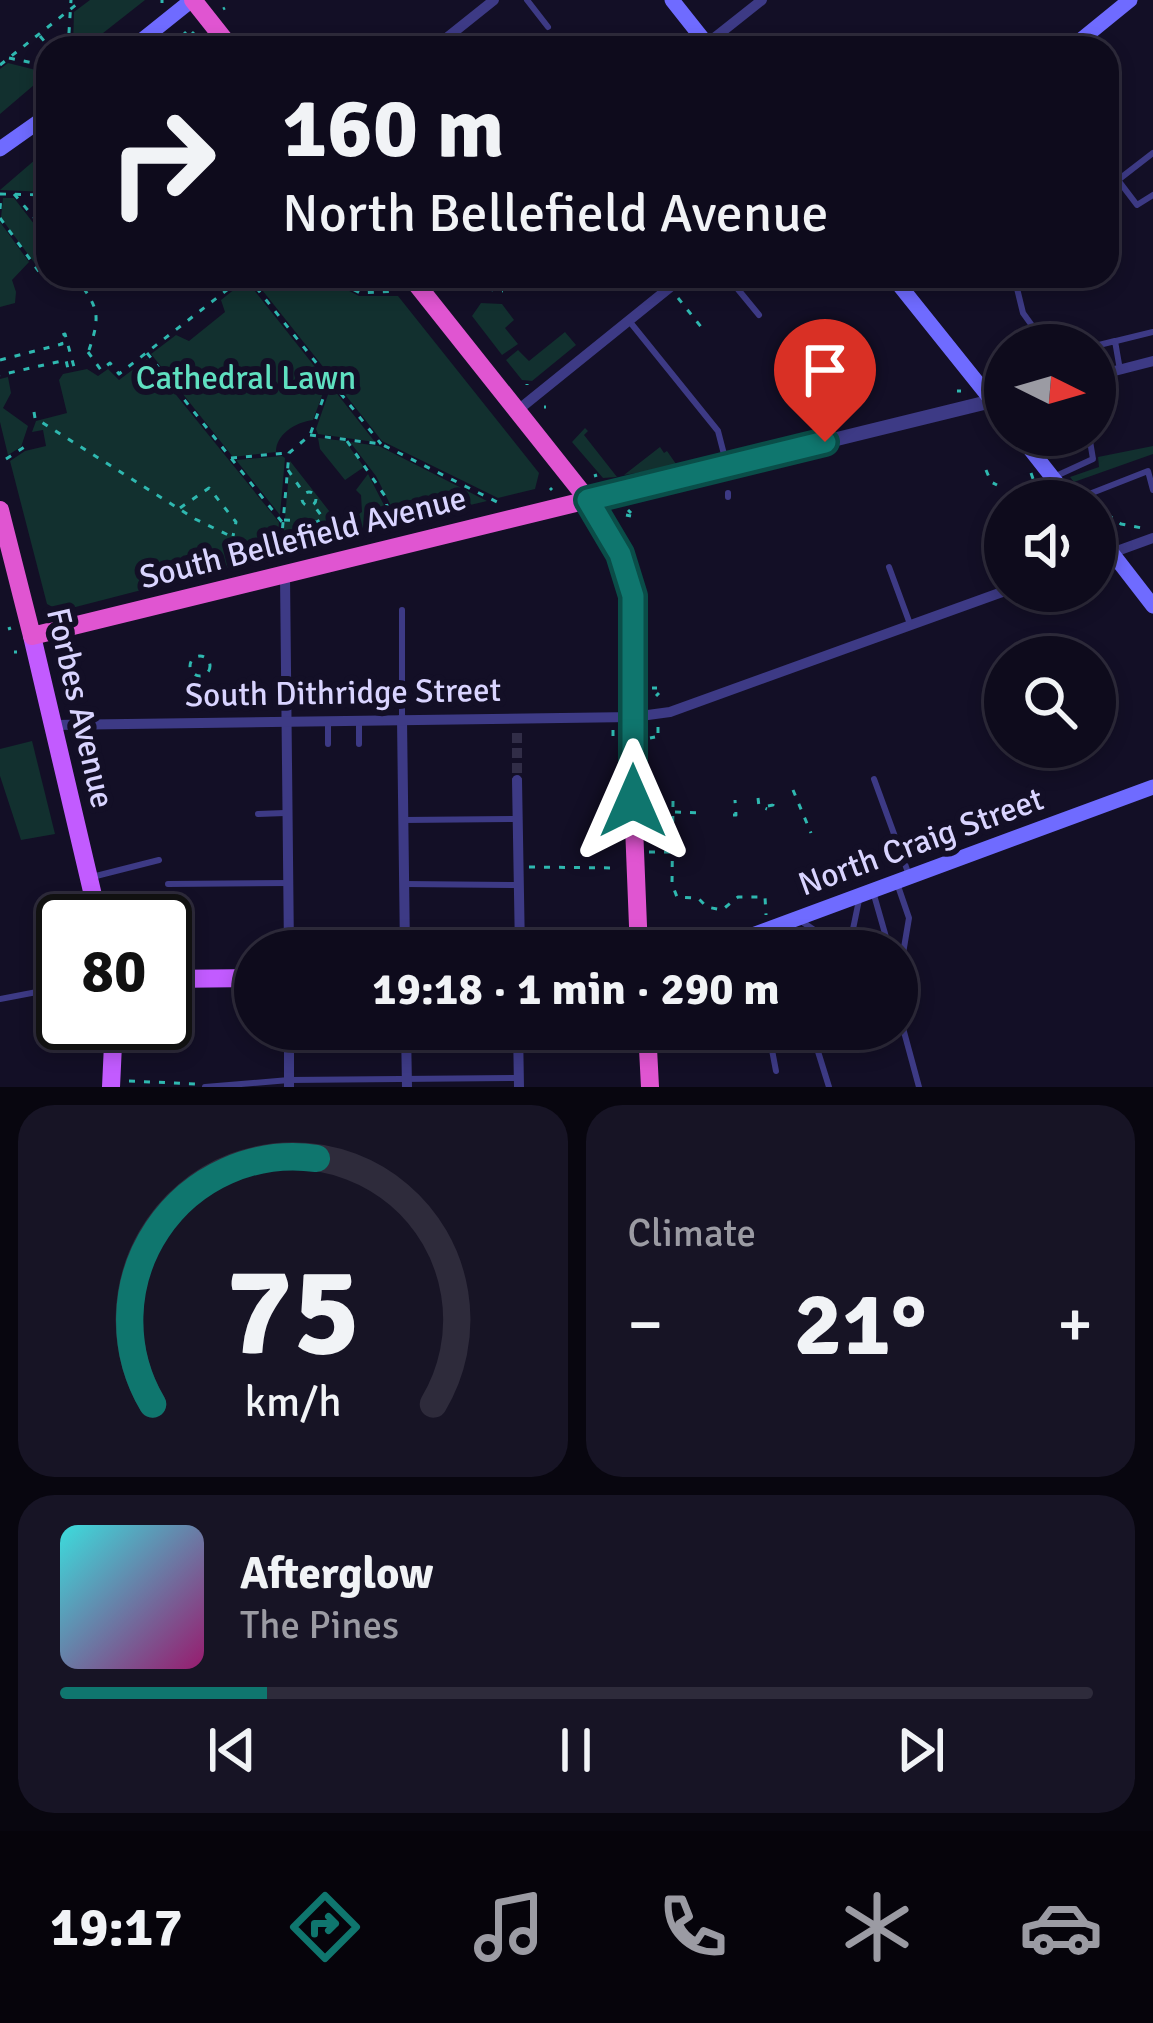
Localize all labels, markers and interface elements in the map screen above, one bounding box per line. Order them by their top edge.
text: 160 m [282,77,504,181]
icon: right [84,84,240,240]
text: North Bellefield Avenue [282,180,829,247]
pin [774,319,876,442]
north arrow [984,324,1116,456]
map controls [984,324,1116,768]
icon: arrive [792,337,858,403]
park label: Cathedral Lawn [136,358,356,399]
street label: South Bellefield Avenue [135,478,471,598]
button: sound [984,480,1116,612]
street label: Forbes Avenue [37,604,123,812]
button: search [984,636,1116,768]
street label: South Dithridge Street [184,670,502,716]
position arrow [570,738,696,864]
street label: North Craig Street [793,779,1049,905]
speed limit sign: 80 [36,894,192,1050]
text: 19:18 · 1 min · 290 m [372,962,780,1017]
text: Climate [628,1209,756,1257]
text: 75 [225,1236,360,1389]
text: 21° [794,1269,927,1380]
text: − [628,1284,663,1365]
text: + [1057,1284,1093,1365]
text: km/h [244,1376,341,1429]
text: Afterglow [240,1546,433,1601]
text: The Pines [240,1601,399,1649]
icon: previous [199,1717,265,1783]
icon: pause [543,1717,609,1783]
icon: next [888,1717,954,1783]
icon: directions [283,1885,367,1969]
icon: music [467,1885,551,1969]
icon: phone [651,1885,735,1969]
icon: climate [835,1885,919,1969]
icon: car [1019,1885,1103,1969]
text: 19:17 [50,1894,183,1961]

